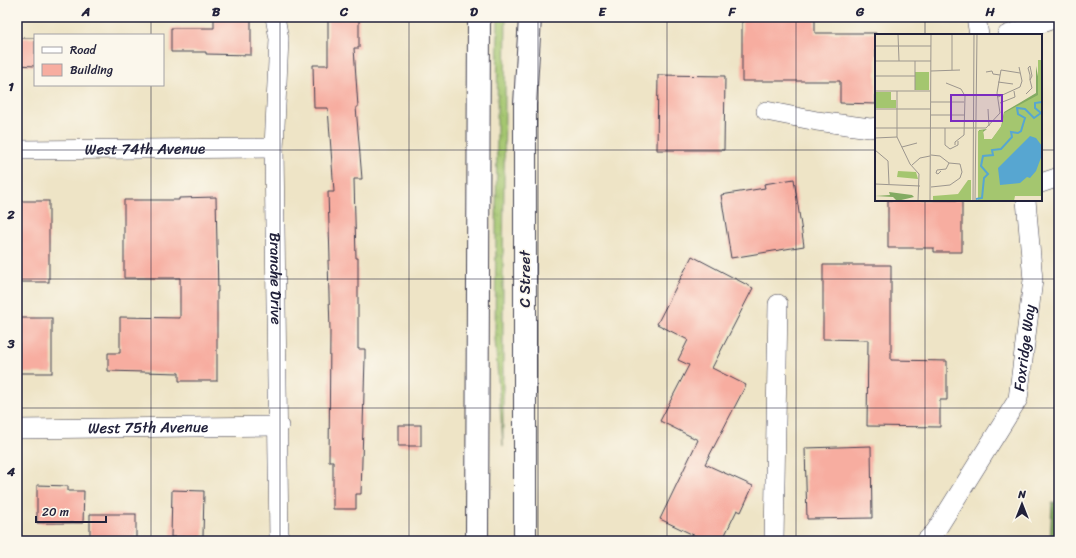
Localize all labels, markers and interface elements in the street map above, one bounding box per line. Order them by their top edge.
text: A [81,0,90,23]
text: B [212,0,221,23]
text: C [339,0,349,23]
text: D [470,0,478,23]
text: E [598,0,607,23]
text: F [727,0,736,23]
text: G [855,0,865,23]
text: H [984,0,995,23]
legend [34,34,164,86]
inset map [875,34,1042,201]
text: Road [70,39,97,61]
text: Building [70,59,113,81]
text: 1 [8,75,14,98]
street label: West 74th Avenue [85,136,205,162]
text: 2 [6,203,15,226]
street label: Branche Drive [262,232,289,325]
street label: C Street [512,250,538,307]
street label: Foxridge Way [1006,303,1043,393]
text: 3 [6,332,15,355]
street label: West 75th Avenue [88,414,208,441]
text: 4 [6,460,16,483]
north arrow [1002,484,1042,524]
text: N [1017,485,1026,504]
scale bar [36,498,106,524]
text: 20 m [42,501,69,523]

